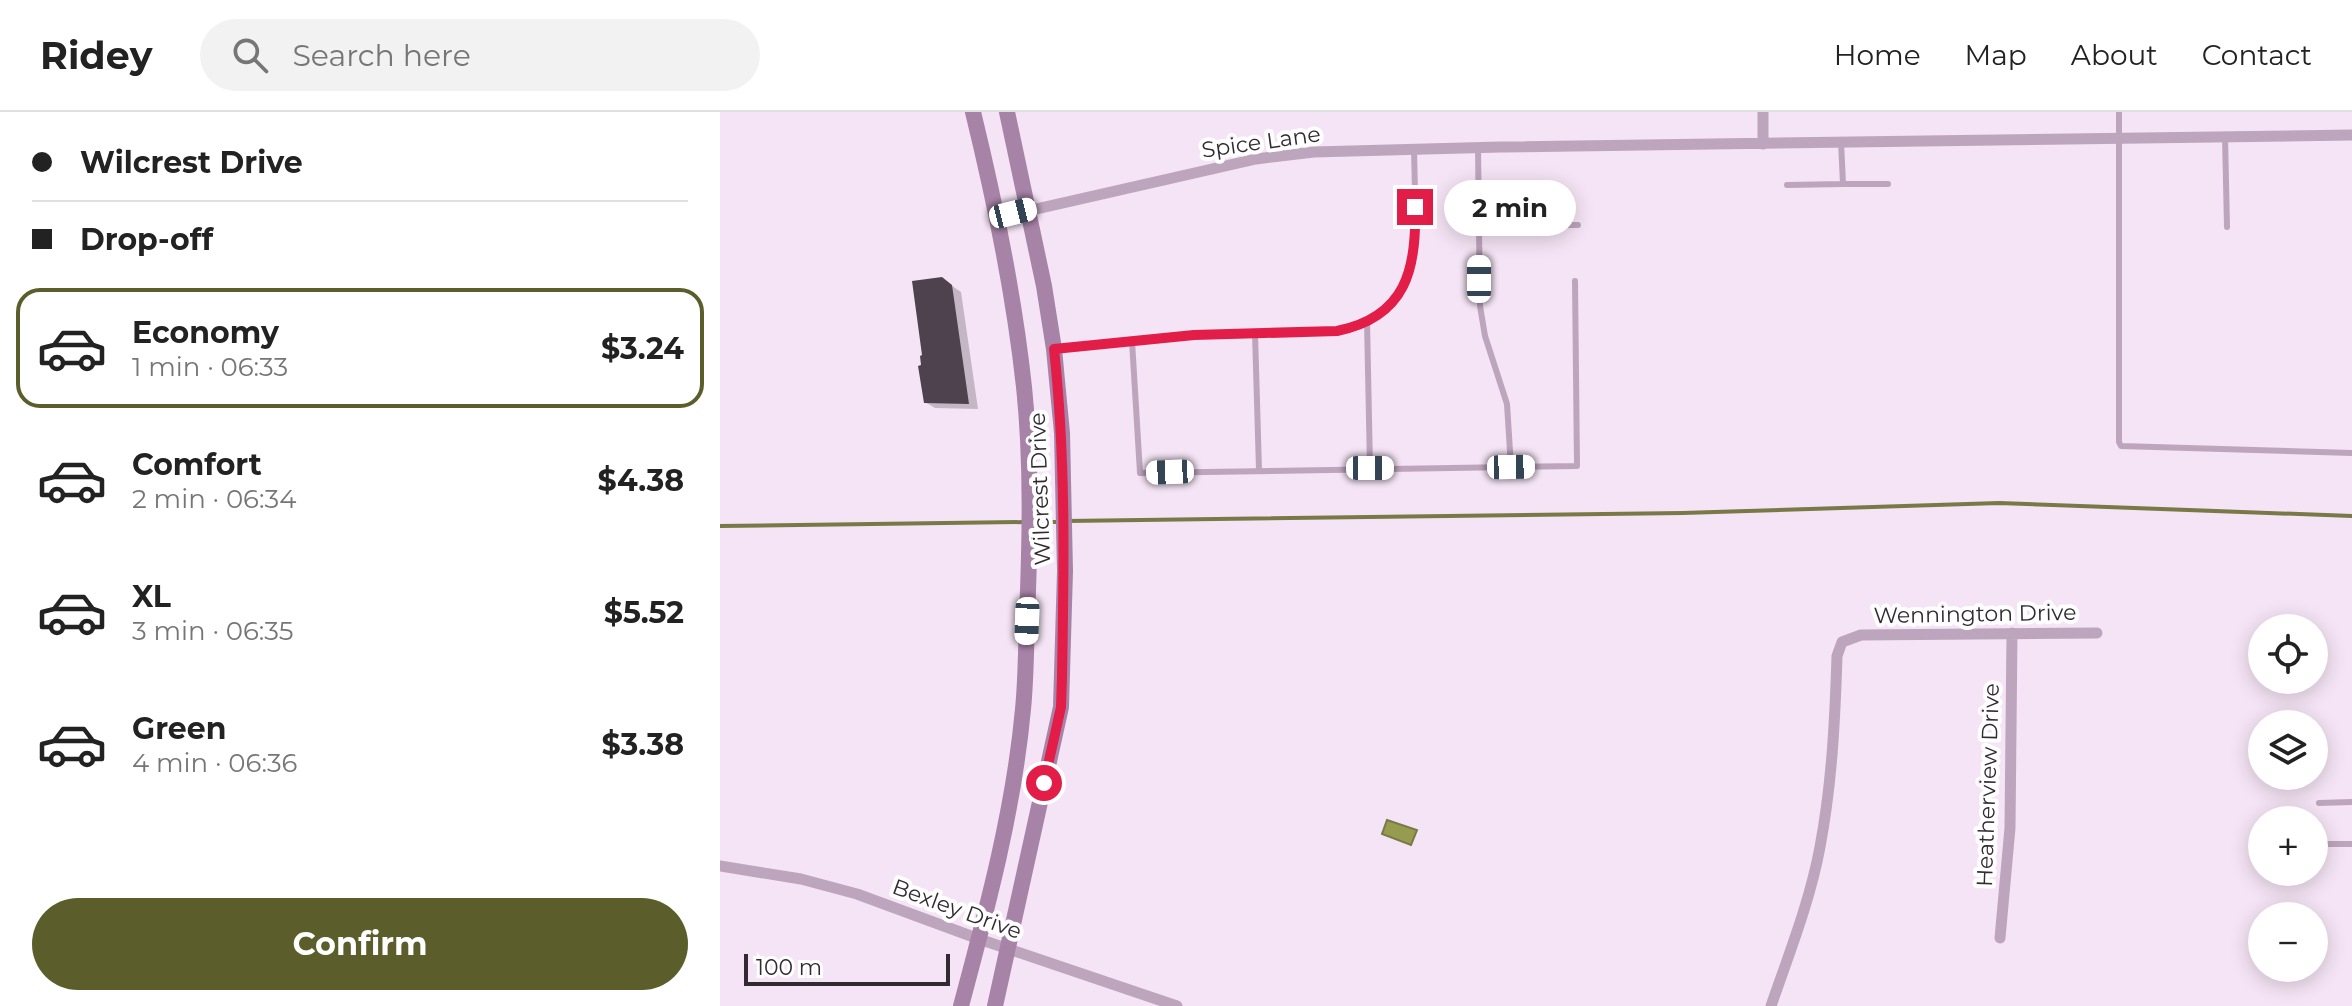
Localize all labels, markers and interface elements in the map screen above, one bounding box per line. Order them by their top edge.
search box [200,19,760,91]
text: Ridey [40,32,152,79]
icon: search [228,33,272,77]
text: Search here [292,37,471,74]
text: Home [1834,38,1921,72]
text: Map [1965,38,2027,72]
text: About [2071,38,2158,72]
text: Contact [2202,38,2312,72]
street label: Spice Lane [1200,120,1322,164]
text: Wilcrest Drive [80,144,303,181]
callout: 2 min [1443,179,1575,235]
route end [1397,189,1433,225]
text: 2 min [1472,192,1548,224]
car [987,196,1039,230]
text: Drop-off [80,221,213,258]
car [1467,255,1491,303]
icon: car [36,312,108,384]
text: Economy [132,314,279,351]
text: $3.24 [601,330,684,367]
text: 1 min · 06:33 [132,351,288,383]
street label: Wilcrest Drive [1024,412,1056,566]
icon: car [36,444,108,516]
text: Comfort [132,446,262,483]
car [1487,455,1535,479]
car [1346,456,1394,480]
car [1146,459,1194,485]
text: $4.38 [598,462,684,499]
text: 2 min · 06:34 [132,483,296,515]
icon: car [36,576,108,648]
text: XL [132,578,171,615]
text: $5.52 [604,594,684,631]
car [1014,597,1040,645]
street label: Wennington Drive [1873,599,2077,629]
map controls [2248,614,2328,982]
button: locate [2248,614,2328,694]
text: 3 min · 06:35 [132,615,294,647]
street label: Heatherview Drive [1971,683,2005,887]
icon: car [36,708,108,780]
text: Green [132,710,226,747]
button: layers [2248,710,2328,790]
text: $3.38 [601,726,684,763]
text: 4 min · 06:36 [132,747,297,779]
route start [1026,765,1062,801]
button: + [2248,806,2328,886]
street label: Bexley Drive [889,873,1025,945]
button: Confirm [32,898,688,990]
button: − [2248,902,2328,982]
scale bar [744,950,950,986]
text: 100 m [756,954,822,981]

